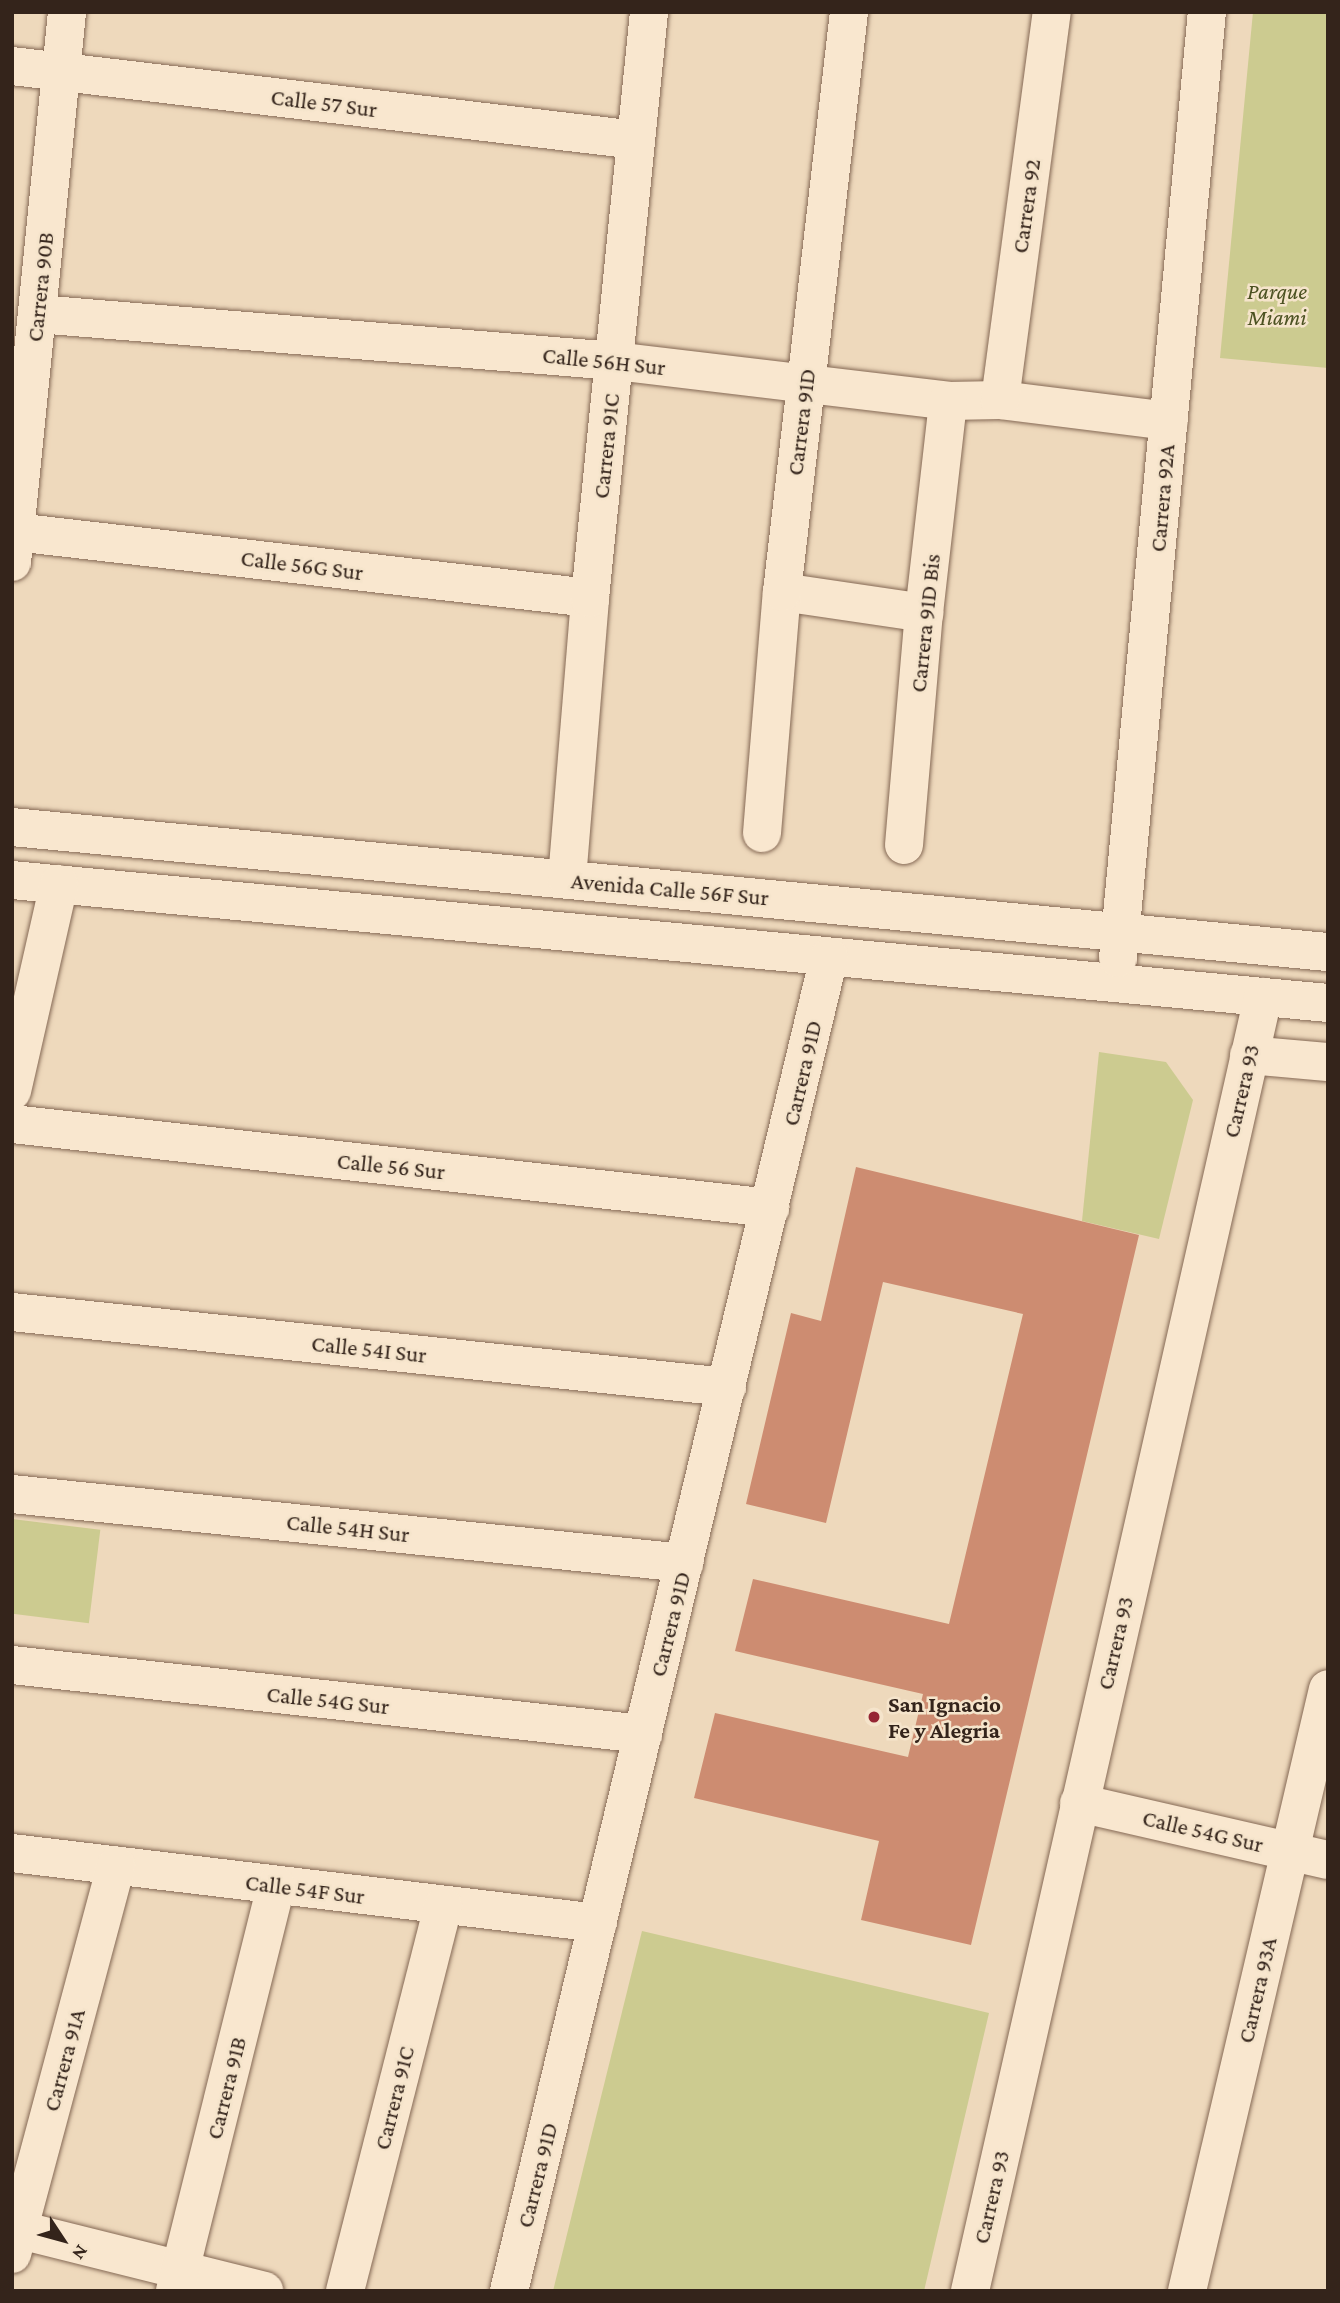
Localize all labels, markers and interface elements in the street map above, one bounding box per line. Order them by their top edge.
street label: Calle 57 Sur [269,83,379,123]
street label: Carrera 92 [1006,157,1046,255]
street label: Carrera 90B [21,231,59,343]
park label: Parque Miami [1247,277,1307,331]
street label: Calle 56H Sur [541,341,667,381]
street label: Carrera 91D [781,367,821,477]
street label: Carrera 91C [587,392,625,500]
street label: Carrera 92A [1144,443,1180,553]
street label: Calle 56G Sur [239,544,365,586]
street label: Carrera 91D Bis [904,552,946,694]
street label: Avenida Calle 56F Sur [570,867,770,911]
street label: Carrera 91D [776,1018,828,1128]
street label: Carrera 93 [1217,1042,1265,1140]
street label: Calle 56 Sur [336,1147,446,1185]
street label: Calle 54I Sur [310,1329,428,1369]
street label: Calle 54H Sur [285,1508,411,1548]
street label: Carrera 91D [644,1569,696,1679]
street label: Carrera 93 [1091,1594,1139,1692]
street label: Calle 54G Sur [265,1680,391,1720]
place label: San Ignacio Fe y Alegria [888,1690,1001,1744]
marker: San Ignacio Fe y Alegria [866,1709,882,1725]
street label: Calle 54G Sur [1140,1804,1266,1858]
street label: Calle 54F Sur [244,1868,366,1910]
street label: Carrera 93A [1231,1934,1283,2046]
street label: Carrera 91A [37,2006,91,2114]
street label: Carrera 91B [200,2034,252,2142]
street label: Carrera 91C [368,2043,420,2153]
street label: Carrera 91D [511,2120,563,2230]
street label: Carrera 93 [967,2148,1015,2246]
north arrow [28,2205,98,2275]
text: N [68,2241,93,2264]

